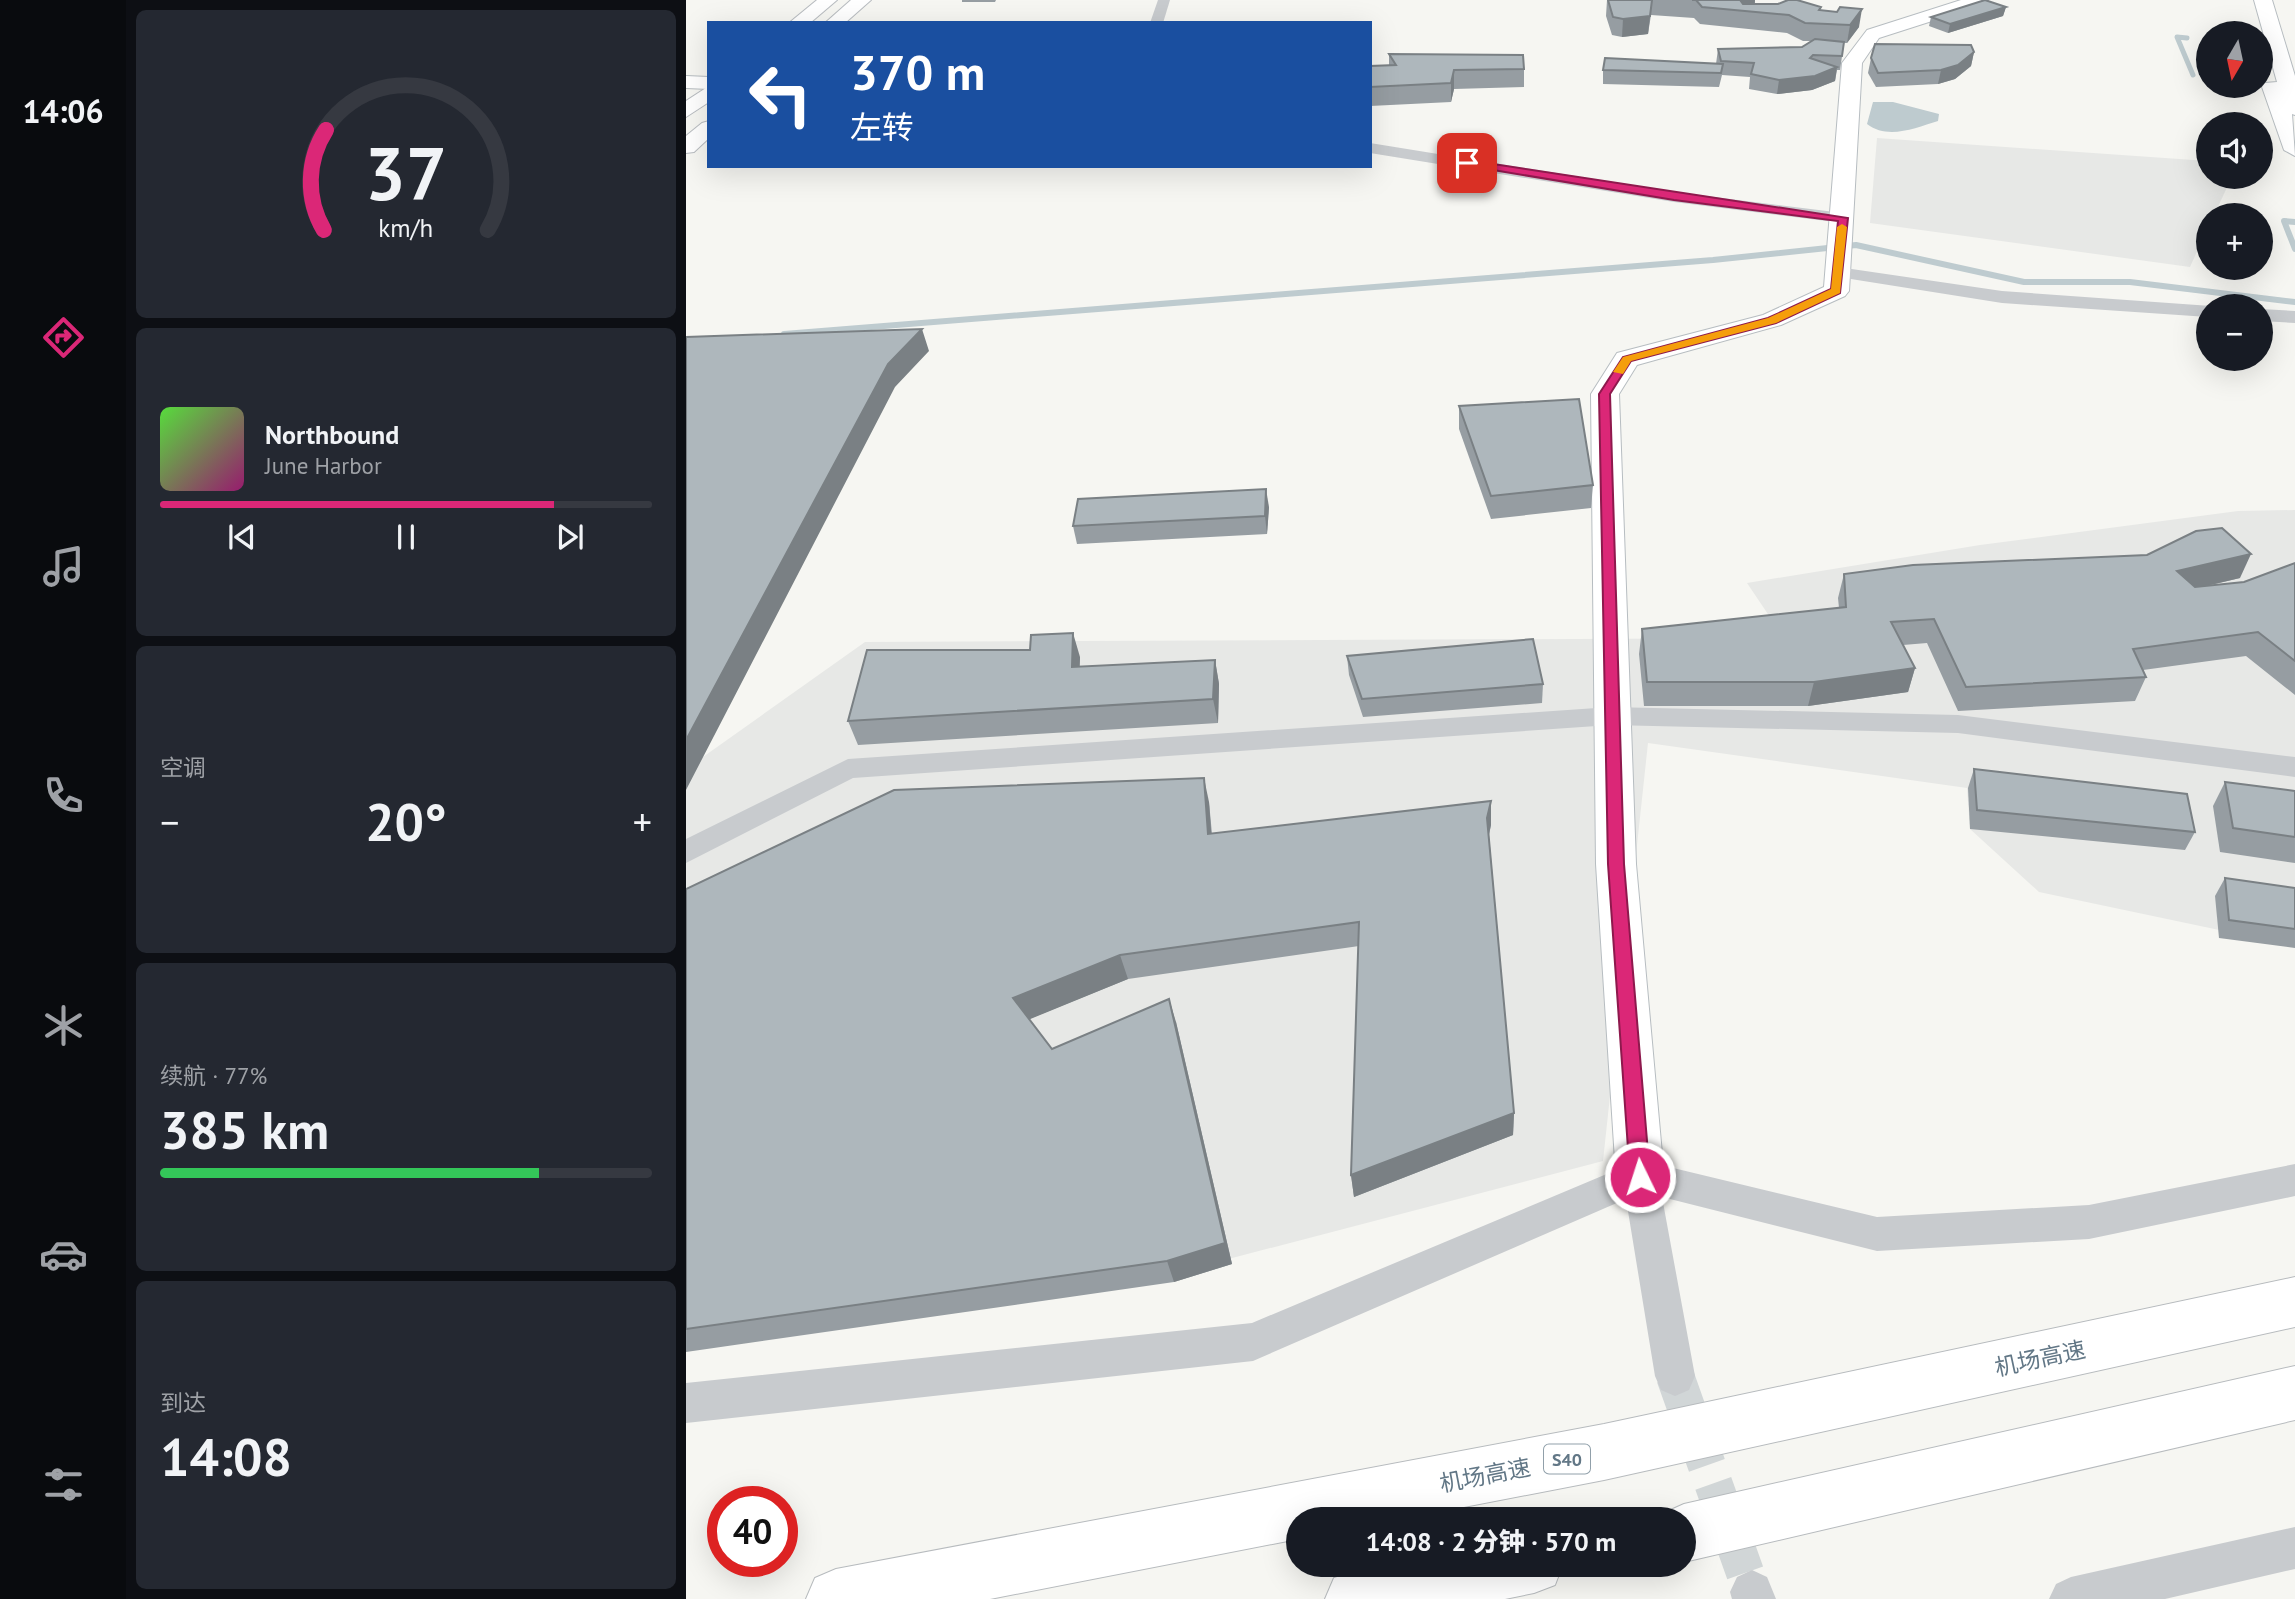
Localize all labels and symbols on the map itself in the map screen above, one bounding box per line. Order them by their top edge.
north arrow [2196,21,2273,98]
pin [1437,133,1497,193]
position arrow [1603,1140,1677,1214]
street label: 机场高速 [1992,1334,2088,1382]
road number: S40 [1544,1444,1590,1474]
street label: 机场高速 [1437,1452,1533,1498]
speed limit sign: 40 [707,1486,798,1577]

